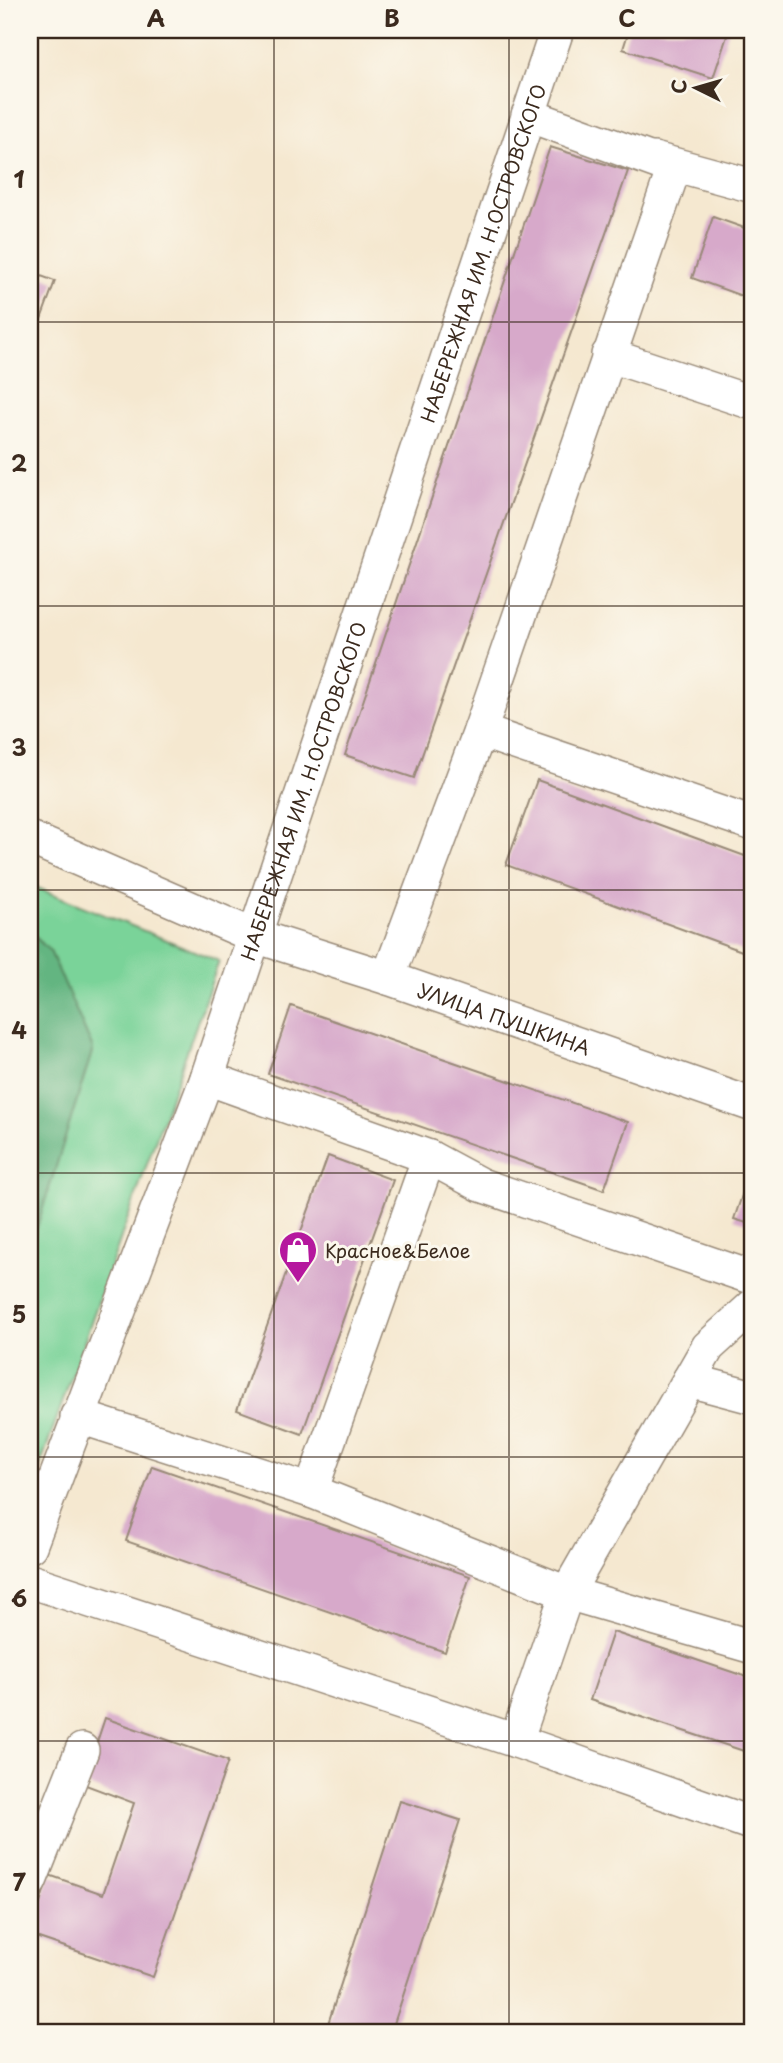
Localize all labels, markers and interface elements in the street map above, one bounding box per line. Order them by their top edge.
text: A [147,0,165,35]
text: B [384,0,400,35]
text: C [618,0,636,35]
north arrow [660,52,730,122]
text: С [663,78,693,95]
street label: НАБЕРЕЖНАЯ ИМ. Н.ОСТРОВСКОГО [413,80,552,426]
text: 1 [14,161,25,196]
text: 2 [11,445,27,480]
street label: НАБЕРЕЖНАЯ ИМ. Н.ОСТРОВСКОГО [233,618,372,964]
text: 3 [11,729,27,764]
street label: УЛИЦА ПУШКИНА [414,976,594,1061]
text: 4 [11,1012,27,1047]
shop icon: Красное&Белое [277,1229,319,1284]
place label: Красное&Белое [325,1236,470,1264]
text: 5 [12,1296,26,1331]
text: 6 [11,1580,27,1615]
text: 7 [12,1864,26,1899]

